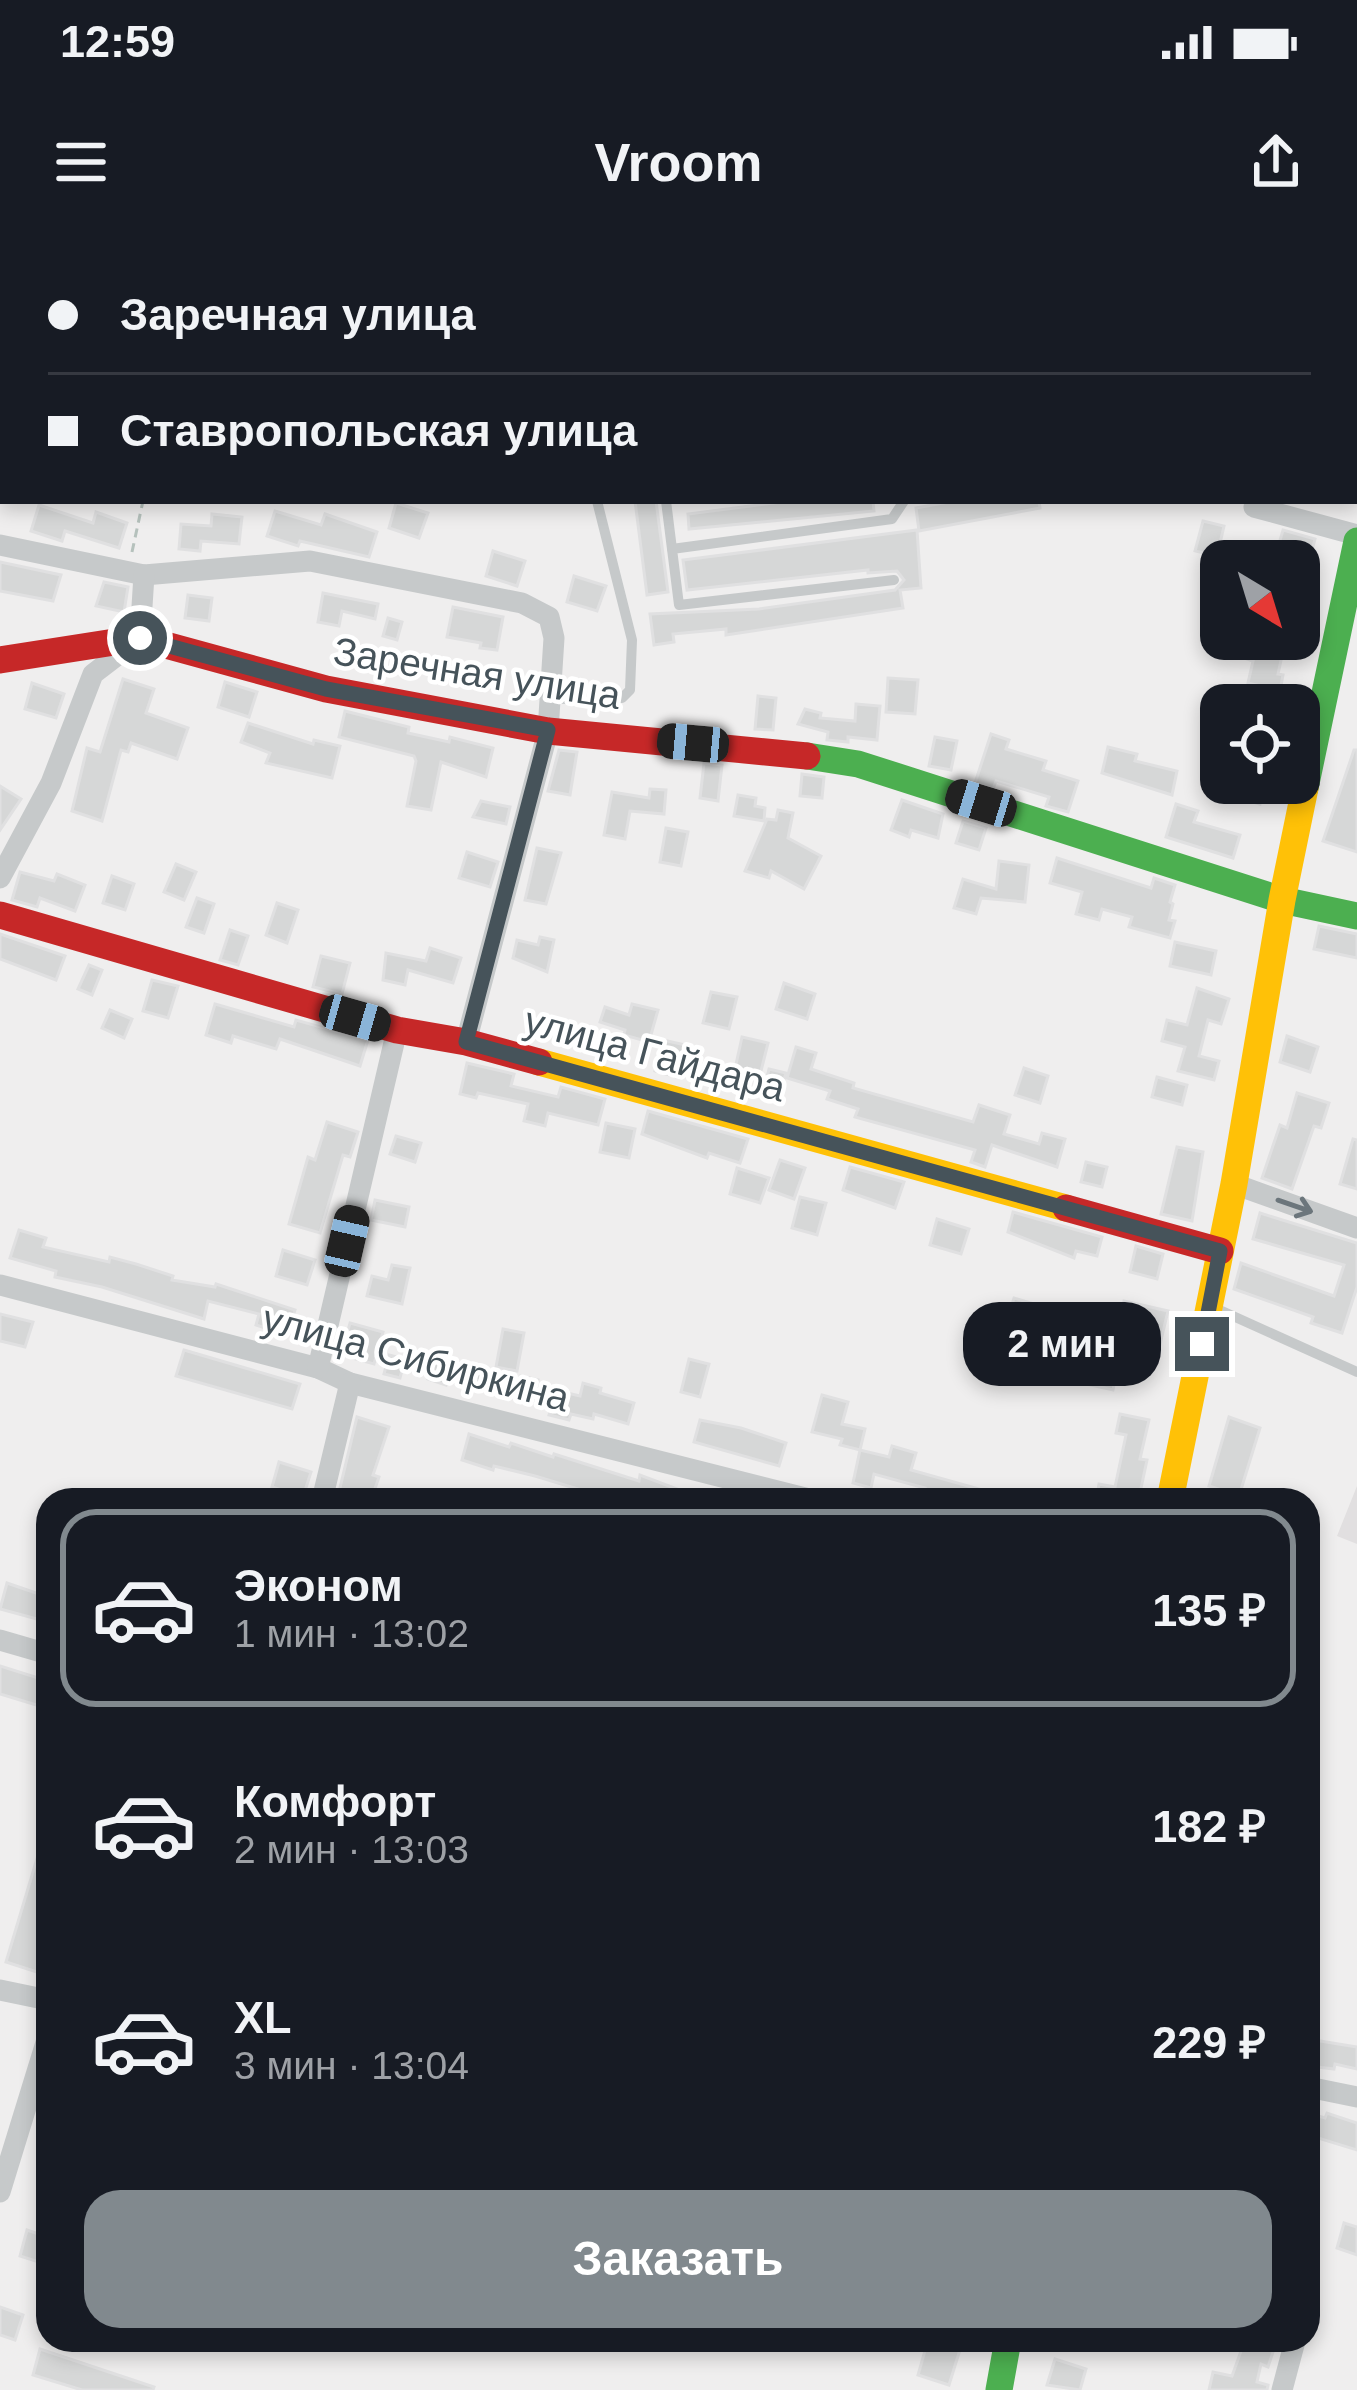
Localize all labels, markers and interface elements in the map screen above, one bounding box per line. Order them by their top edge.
text: 12:59 [60,16,175,67]
icon: menu [48,129,114,195]
icon: share [1243,129,1309,195]
text: Vroom [594,132,763,192]
text: Заречная улица [120,289,476,340]
text: Ставропольская улица [120,405,637,456]
north arrow [1200,540,1320,660]
map controls [1200,540,1320,804]
route start [113,611,167,665]
street label: Заречная улица [330,629,624,717]
button: locate [1200,684,1320,804]
car [656,722,730,764]
car [941,775,1021,831]
car [315,991,395,1045]
street label: улица Гайдара [520,999,790,1110]
one-way arrow [1276,1197,1313,1218]
car [321,1202,373,1280]
street label: улица Сибиркина [258,1296,574,1420]
callout: 2 мин [962,1302,1160,1386]
route end [1175,1317,1229,1371]
text: 2 мин [1008,1322,1116,1365]
icon: car [90,1554,198,1662]
text: Эконом [234,1560,403,1611]
text: 135 ₽ [1152,1585,1266,1636]
text: 1 мин · 13:02 [234,1612,469,1655]
icon: car [90,1770,198,1878]
text: Комфорт [234,1776,436,1827]
text: 182 ₽ [1152,1801,1266,1852]
text: 2 мин · 13:03 [234,1828,469,1871]
icon: car [90,1986,198,2094]
text: XL [234,1992,292,2043]
text: 229 ₽ [1152,2017,1266,2068]
text: 3 мин · 13:04 [234,2044,469,2087]
button: Заказать [84,2190,1272,2328]

